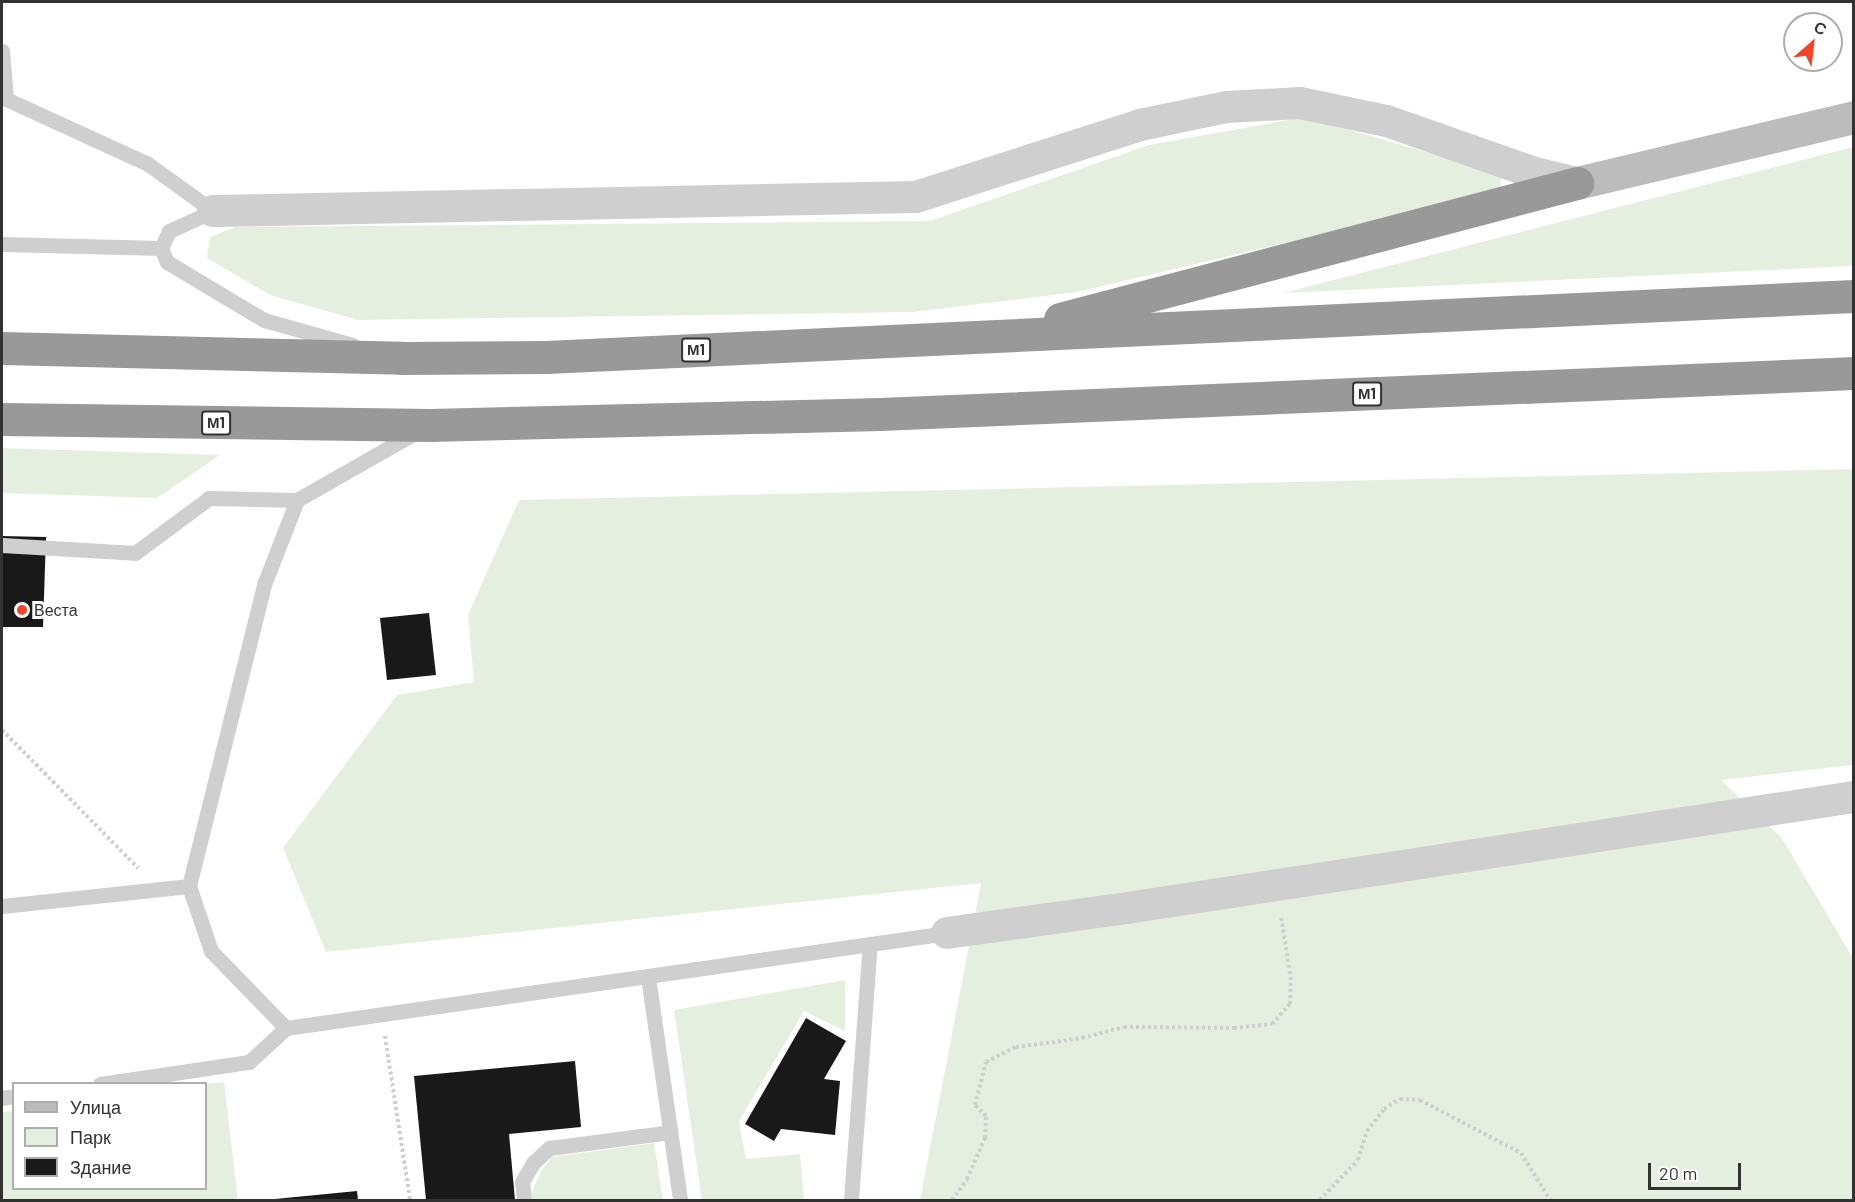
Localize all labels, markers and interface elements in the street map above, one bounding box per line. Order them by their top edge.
north arrow [1783,12,1843,72]
text: С [1811,16,1830,39]
road number: М1 [681,338,711,362]
road number: М1 [1352,382,1382,406]
road number: М1 [201,411,231,435]
place label: Веста [34,600,78,620]
marker: Веста [15,603,29,617]
legend [12,1082,207,1190]
text: Улица [70,1096,121,1118]
text: Парк [70,1126,111,1148]
scale bar [1651,1151,1744,1189]
text: Здание [70,1156,131,1178]
text: 20 m [1659,1162,1697,1184]

